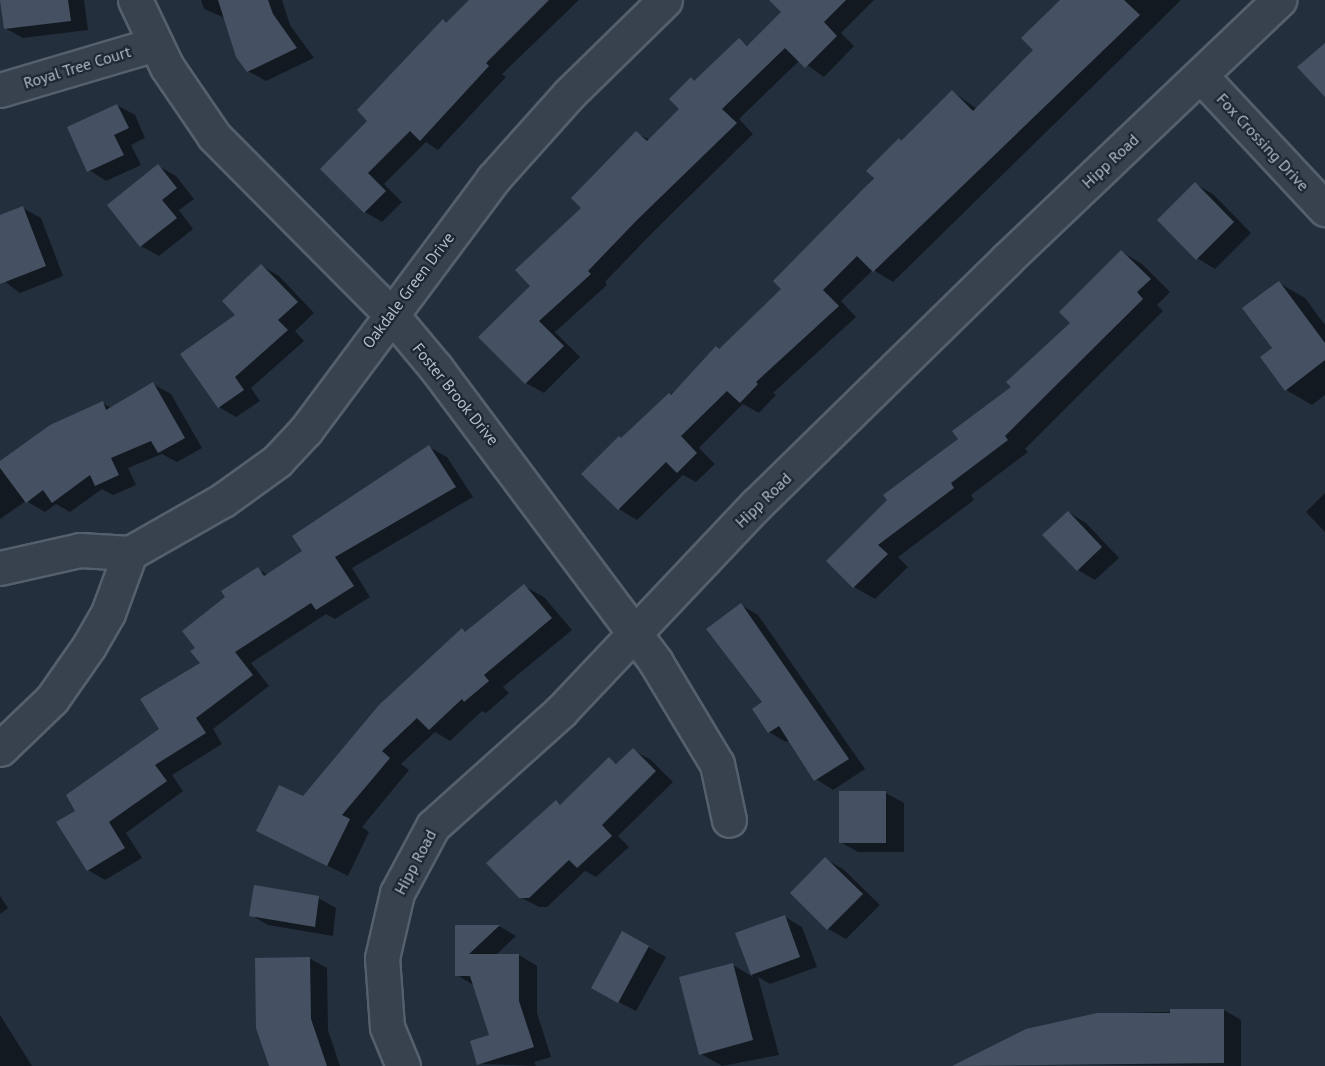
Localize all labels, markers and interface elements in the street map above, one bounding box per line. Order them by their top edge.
street label: Royal Tree Court [21,42,133,92]
street label: Fox Crossing Drive [1213,89,1313,195]
street label: Hipp Road [1078,130,1142,192]
street label: Oakdale Green Drive [358,228,458,352]
street label: Foster Brook Drive [409,339,503,449]
street label: Hipp Road [731,469,795,531]
street label: Hipp Road [390,826,440,898]

